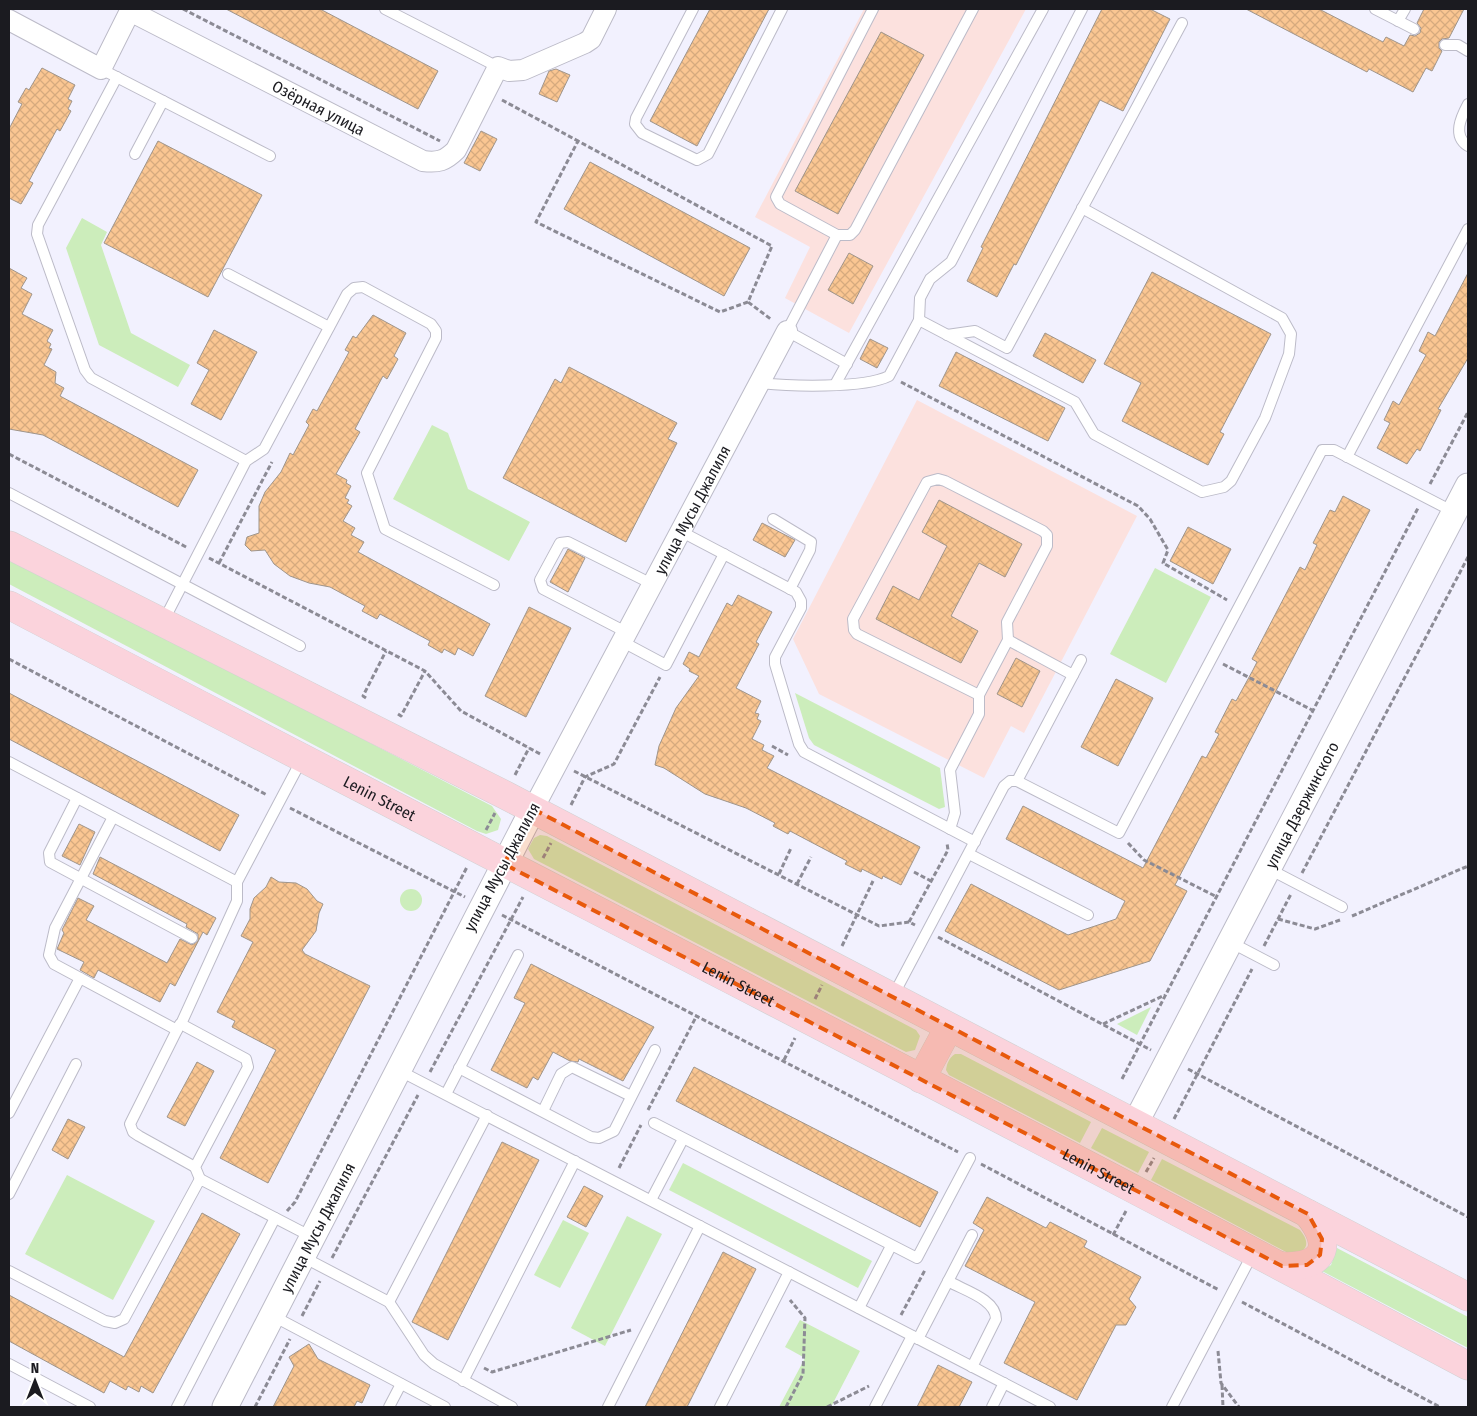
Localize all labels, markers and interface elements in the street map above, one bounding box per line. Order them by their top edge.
street label: Озёрная улица [269,76,368,139]
street label: улица Мусы Джалиля [650,442,734,577]
street label: улица Дзержинского [1261,738,1342,871]
street label: Lenin Street [340,772,420,825]
street label: улица Мусы Джалиля [460,799,544,935]
street label: Lenin Street [699,957,779,1011]
street label: Lenin Street [1060,1144,1139,1198]
street label: улица Мусы Джалиля [276,1159,359,1296]
north arrow [10,1356,60,1406]
text: N [31,1360,39,1377]

